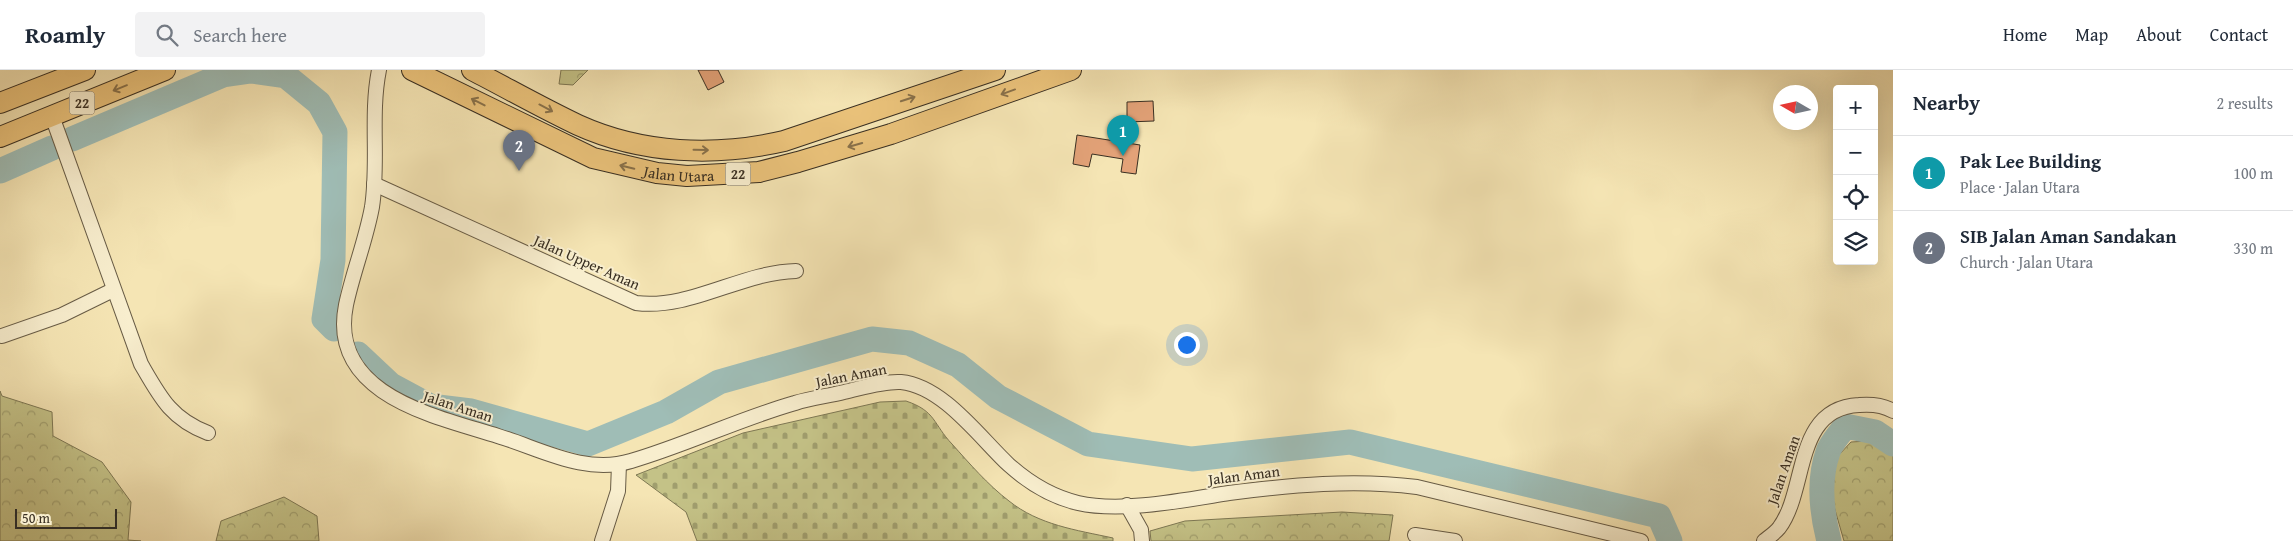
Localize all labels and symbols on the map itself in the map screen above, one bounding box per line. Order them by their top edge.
one-way arrow [112,84,128,93]
north arrow [1773,85,1818,130]
one-way arrow [1001,88,1017,97]
road number: 22 [70,92,94,114]
one-way arrow [900,94,916,104]
one-way arrow [471,97,486,107]
one-way arrow [539,103,554,113]
pin: 1 [1107,115,1139,156]
pin: 2 [503,130,535,171]
one-way arrow [847,141,863,151]
one-way arrow [692,145,709,155]
street label: Jalan Utara [640,159,715,187]
one-way arrow [619,162,635,171]
road number: 22 [726,162,750,186]
street label: Jalan Upper Aman [529,228,644,295]
your location [1174,332,1200,358]
street label: Jalan Aman [812,358,889,393]
street label: Jalan Aman [419,384,496,427]
street label: Jalan Aman [1761,432,1805,509]
street label: Jalan Aman [1205,460,1281,490]
scale bar [15,506,118,529]

